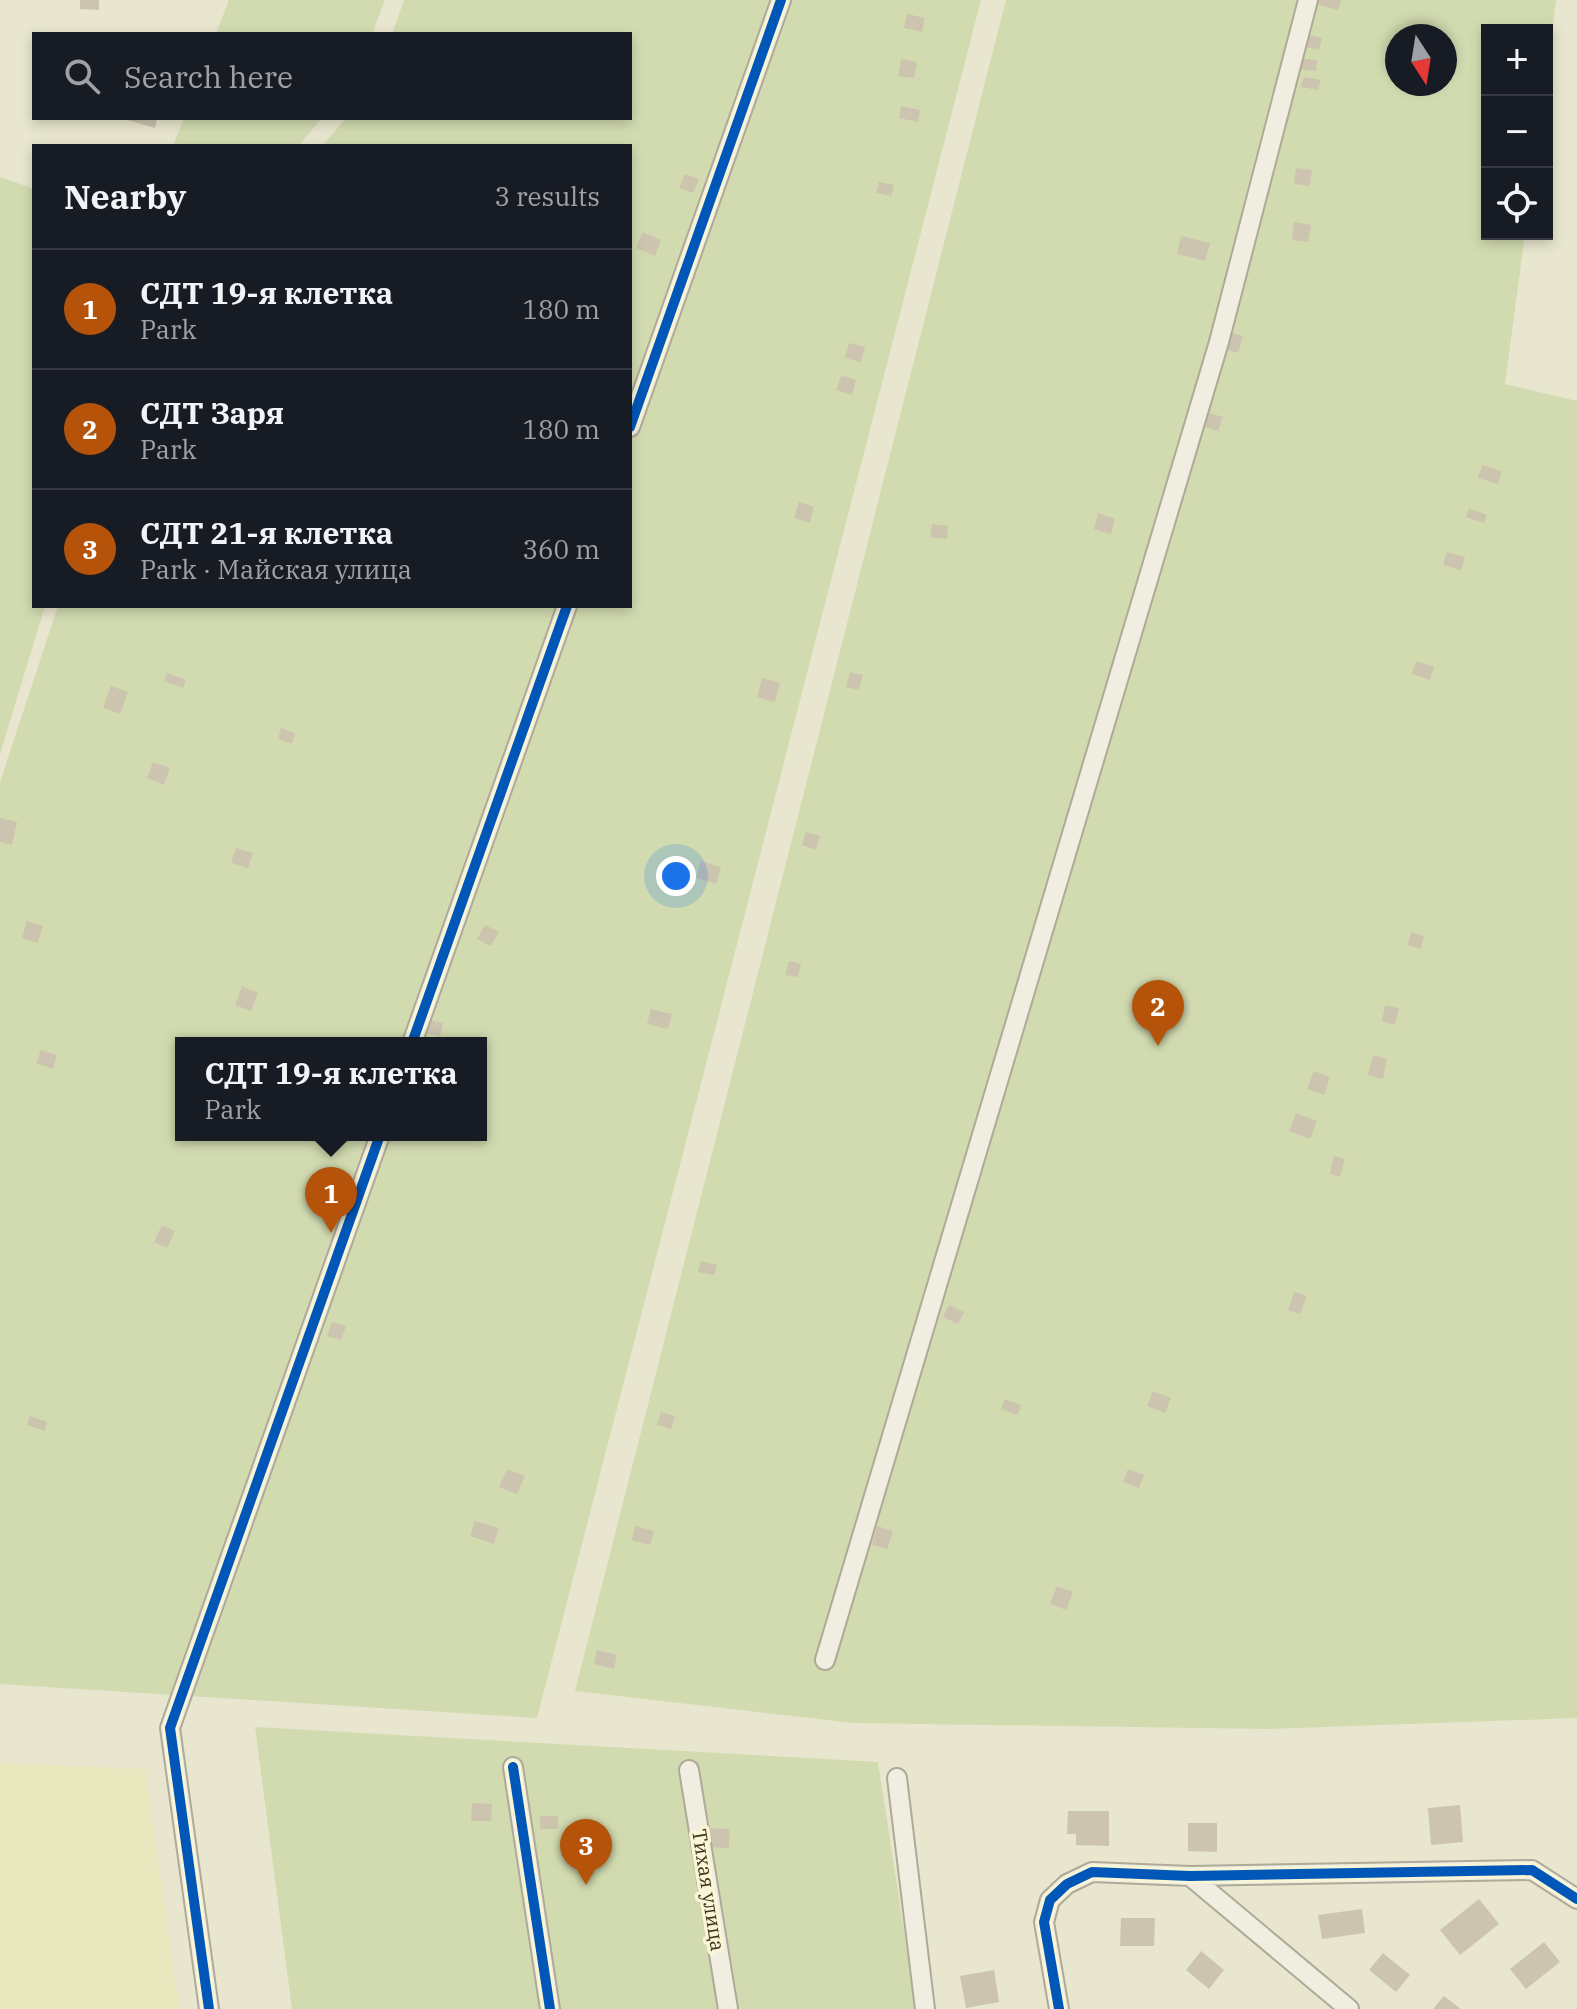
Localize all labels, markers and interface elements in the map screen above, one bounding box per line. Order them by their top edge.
north arrow [1385,24,1457,96]
map controls [1481,24,1553,240]
button: + [1481,24,1553,96]
search box [32,32,632,120]
icon: search [60,54,104,98]
text: Search here [124,57,293,96]
button: − [1481,96,1553,168]
button: locate [1481,168,1553,240]
text: Nearby [64,174,186,218]
text: 3 results [494,179,600,213]
text: СДТ 19-я клетка [140,273,393,312]
text: 1 [82,292,98,326]
text: 180 m [522,292,600,326]
text: Park [140,312,197,346]
text: СДТ Заря [140,393,284,432]
text: 2 [82,412,98,446]
text: 180 m [522,412,600,446]
text: Park [140,432,197,466]
text: СДТ 21-я клетка [140,513,393,552]
text: 3 [82,532,98,566]
text: 360 m [522,532,600,566]
text: Park · Майская улица [140,552,412,586]
your location [656,856,696,896]
pin: 2 [1132,980,1184,1046]
popup [175,1037,487,1141]
text: СДТ 19-я клетка [204,1053,458,1092]
text: Park [204,1092,261,1126]
pin: 1 [305,1167,357,1233]
pin: 3 [560,1819,612,1885]
street label: Тихая улица [686,1827,732,1953]

